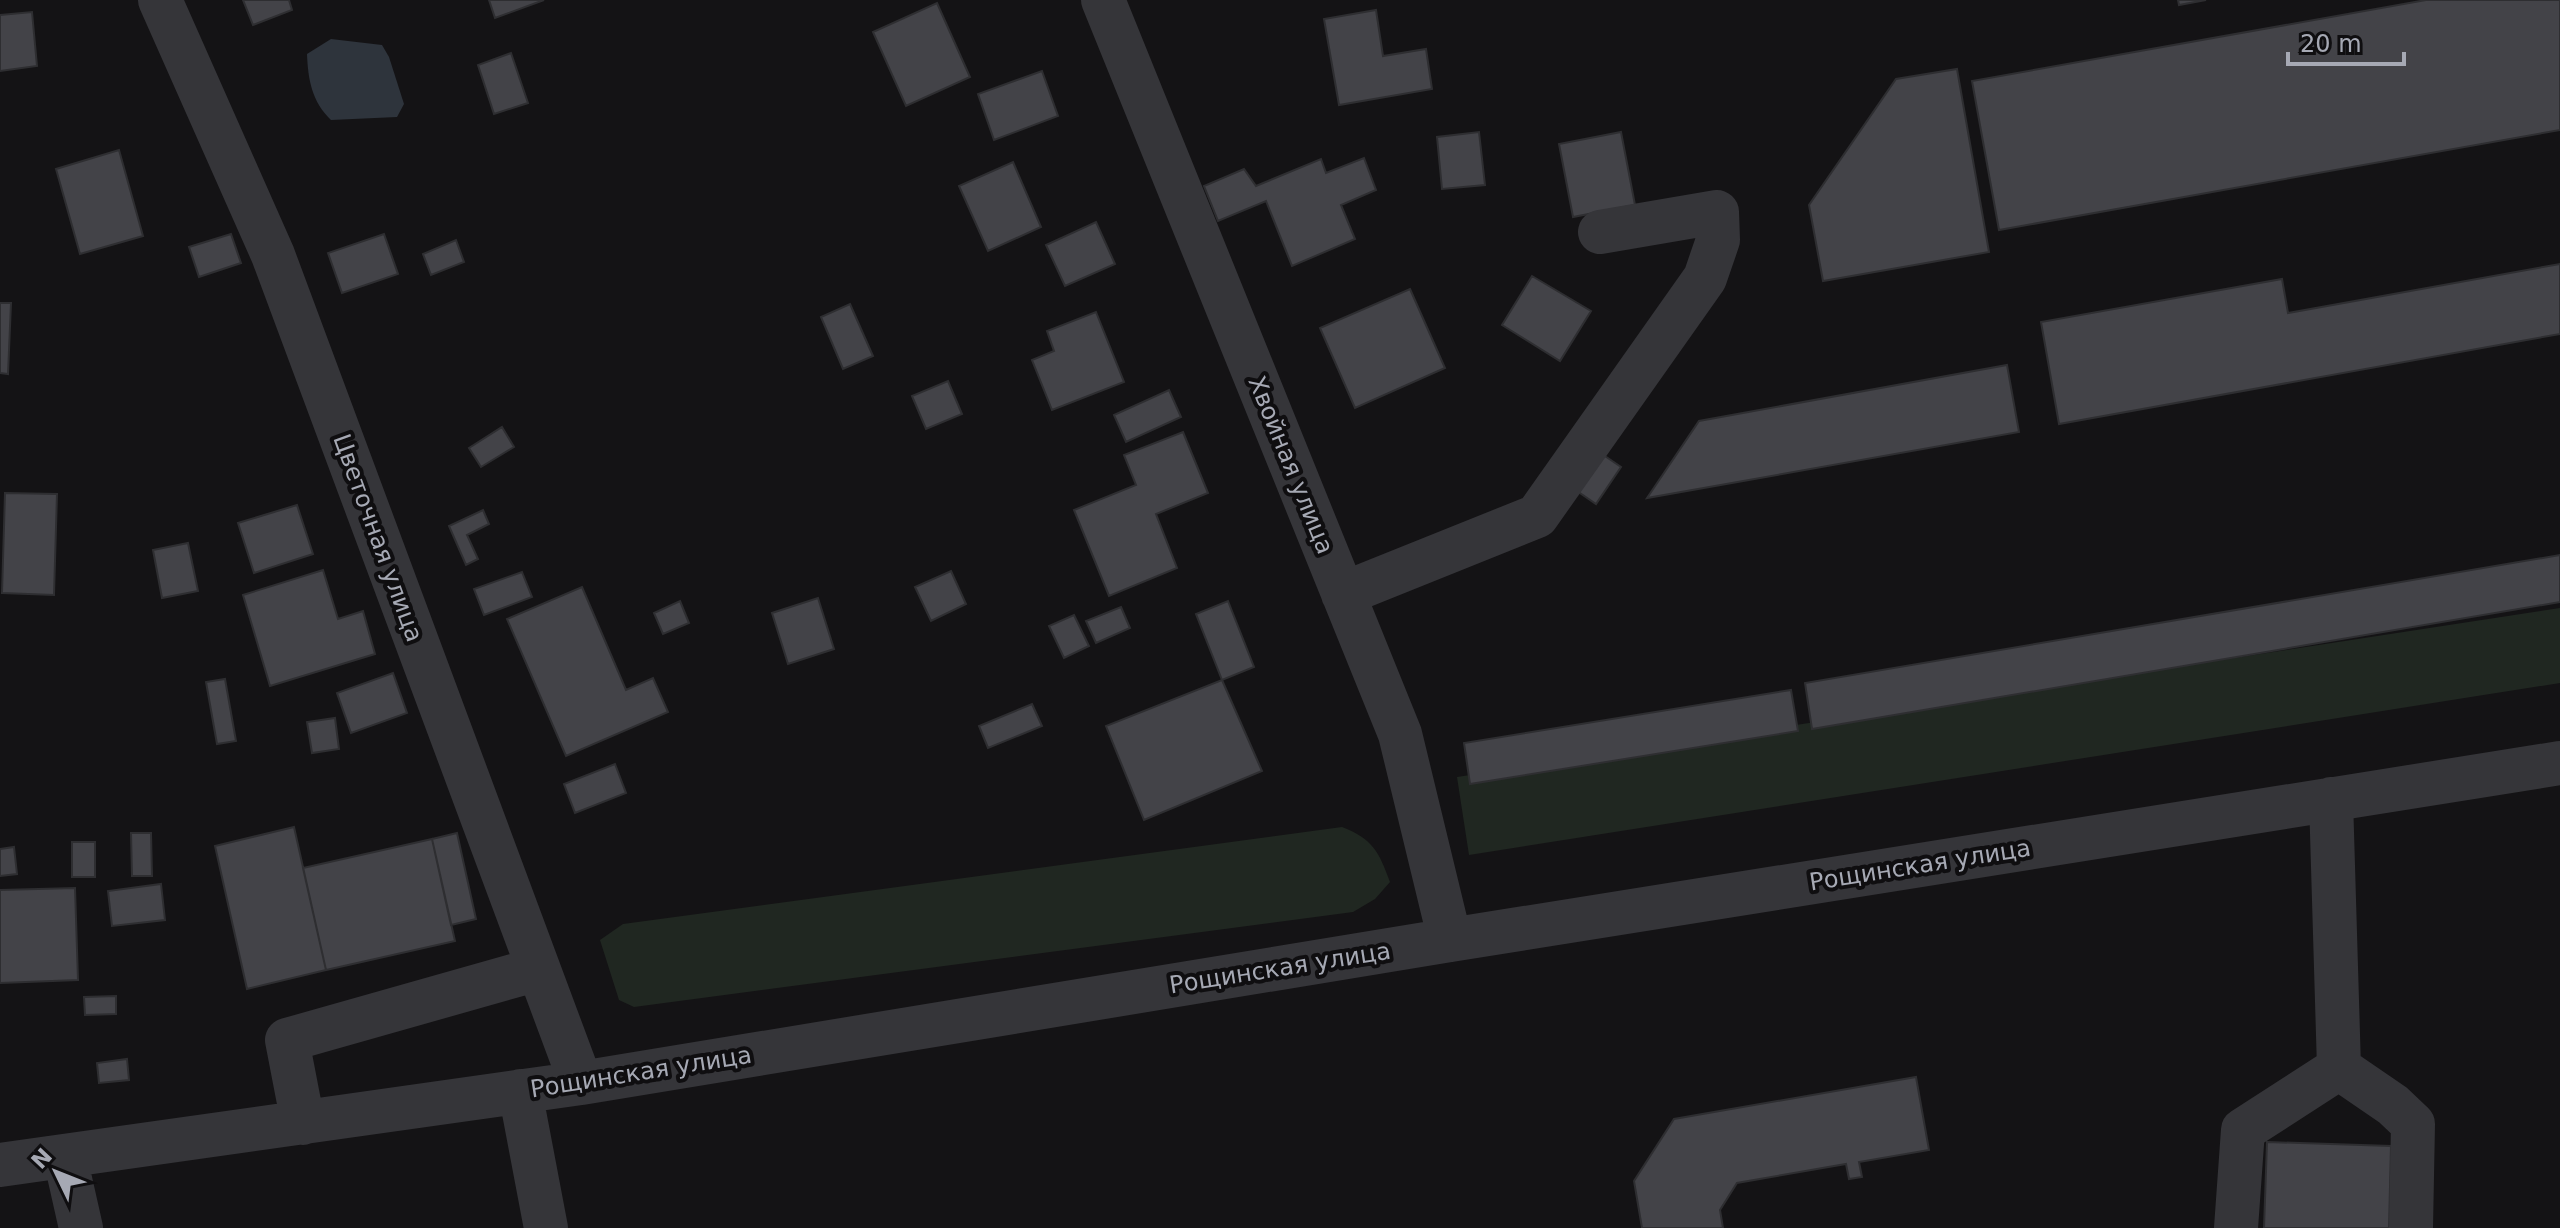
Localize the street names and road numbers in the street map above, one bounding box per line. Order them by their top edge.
street label: Хвойная улица [1243,372,1339,558]
street label: Цветочная улица [327,430,429,646]
street label: Рощинская улица [1807,834,2033,896]
street label: Рощинская улица [1167,937,1393,999]
street label: Рощинская улица [528,1041,754,1103]

